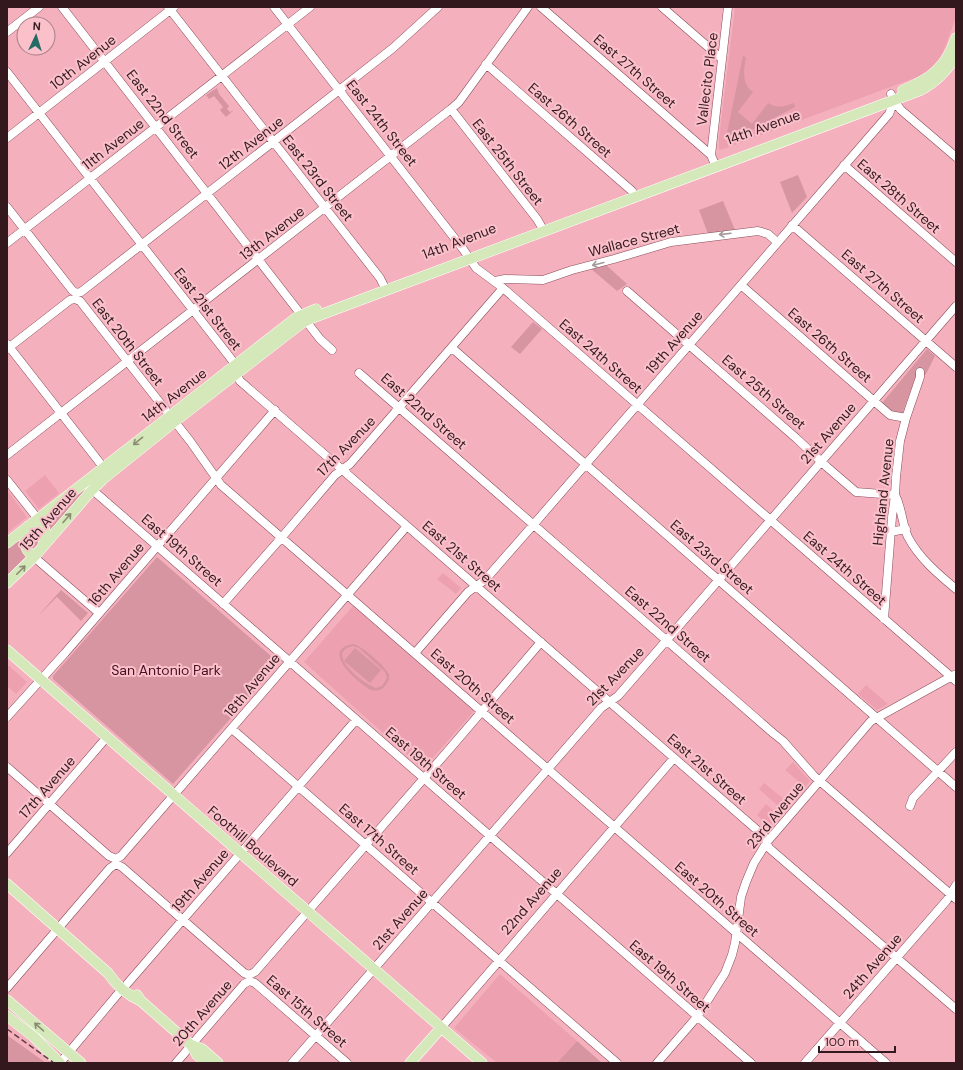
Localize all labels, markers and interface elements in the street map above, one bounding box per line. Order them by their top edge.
north arrow [16,16,56,56]
text: N [32,19,41,33]
street label: East 27th Street [590,30,680,112]
street label: 10th Avenue [46,31,120,93]
street label: Vallecito Place [692,31,722,127]
street label: East 22nd Street [123,66,203,162]
street label: East 24th Street [343,76,421,170]
street label: East 26th Street [524,79,616,161]
street label: 14th Avenue [723,105,803,149]
street label: 12th Avenue [215,112,287,174]
street label: 11th Avenue [78,114,148,174]
street label: East 25th Street [469,115,547,209]
street label: East 23rd Street [279,131,357,225]
street label: East 28th Street [854,155,944,237]
street label: 13th Avenue [236,202,308,264]
street label: 14th Avenue [420,219,499,263]
street label: Wallace Street [586,219,682,261]
one-way arrow [719,230,732,238]
street label: East 27th Street [838,245,928,327]
one-way arrow [592,260,605,268]
street label: East 21st Street [170,264,246,354]
street label: East 20th Street [88,295,168,389]
street label: East 26th Street [784,304,876,386]
street label: 19th Avenue [642,307,706,377]
street label: East 24th Street [556,315,646,397]
street label: East 25th Street [718,351,810,433]
street label: 14th Avenue [138,364,210,426]
street label: East 22nd Street [377,369,471,453]
street label: 21st Avenue [796,398,860,468]
street label: 17th Avenue [313,412,379,480]
one-way arrow [133,436,144,445]
street label: Highland Avenue [868,438,898,546]
street label: 15th Avenue [16,484,80,554]
street label: East 19th Street [138,510,226,590]
one-way arrow [63,513,72,524]
street label: East 23rd Street [667,516,757,598]
street label: East 21st Street [419,517,505,595]
street label: East 24th Street [800,527,890,609]
street label: 16th Avenue [84,538,148,610]
one-way arrow [16,565,26,575]
street label: East 22nd Street [621,582,715,666]
street label: 21st Avenue [582,642,648,710]
street label: East 20th Street [427,644,519,728]
street label: 18th Avenue [220,649,284,721]
park label: San Antonio Park [111,661,221,679]
street label: East 19th Street [382,723,470,803]
street label: East 21st Street [664,730,750,808]
street label: 17th Avenue [15,752,79,822]
street label: 23rd Avenue [742,778,808,852]
street label: East 17th Street [335,799,423,879]
street label: Foothill Boulevard [204,802,302,890]
street label: 19th Avenue [168,845,232,915]
street label: East 20th Street [671,857,763,941]
street label: 22nd Avenue [497,863,565,939]
street label: 21st Avenue [368,884,432,954]
street label: 24th Avenue [839,929,905,1003]
street label: East 19th Street [626,936,714,1016]
street label: East 15th Street [263,971,351,1051]
street label: 20th Avenue [168,976,236,1050]
one-way arrow [33,1023,44,1032]
scale bar [819,1028,895,1054]
text: 100 m [825,1034,859,1050]

